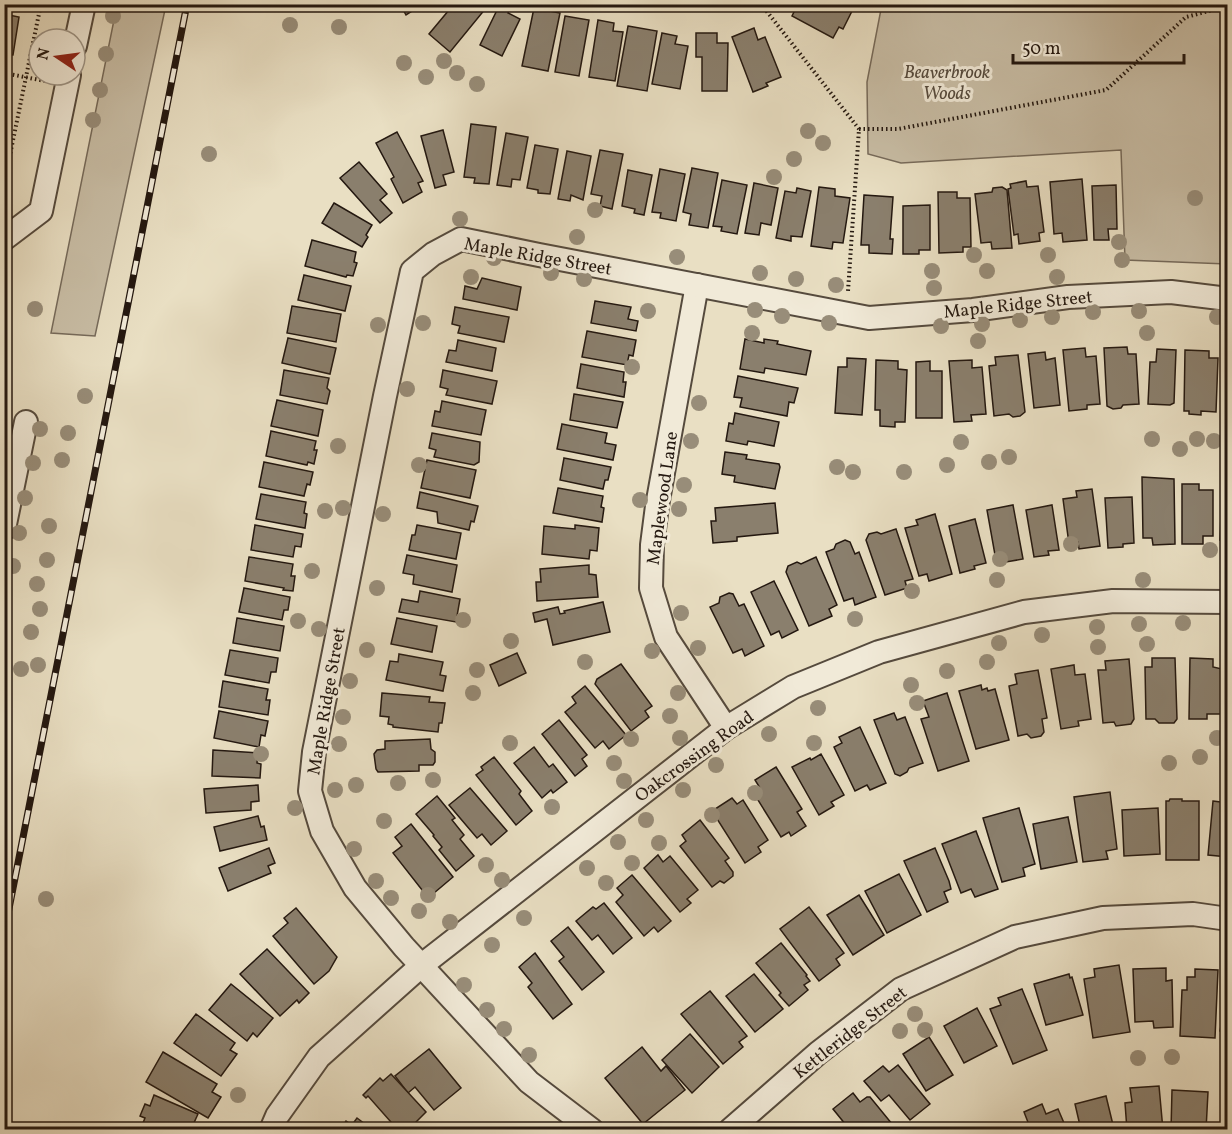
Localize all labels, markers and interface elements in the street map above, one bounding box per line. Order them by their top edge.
north arrow [27,27,87,87]
scale bar [1013,27,1184,65]
text: 50 m [1022,37,1061,62]
text: N [32,46,56,62]
park label: Beaverbrook Woods [904,61,990,107]
street label: Maple Ridge Street [462,232,614,283]
street label: Maple Ridge Street [942,285,1094,326]
street label: Maplewood Lane [642,430,685,567]
street label: Maple Ridge Street [302,625,353,777]
street label: Oakcrossing Road [630,705,760,809]
street label: Kettleridge Street [789,981,913,1086]

